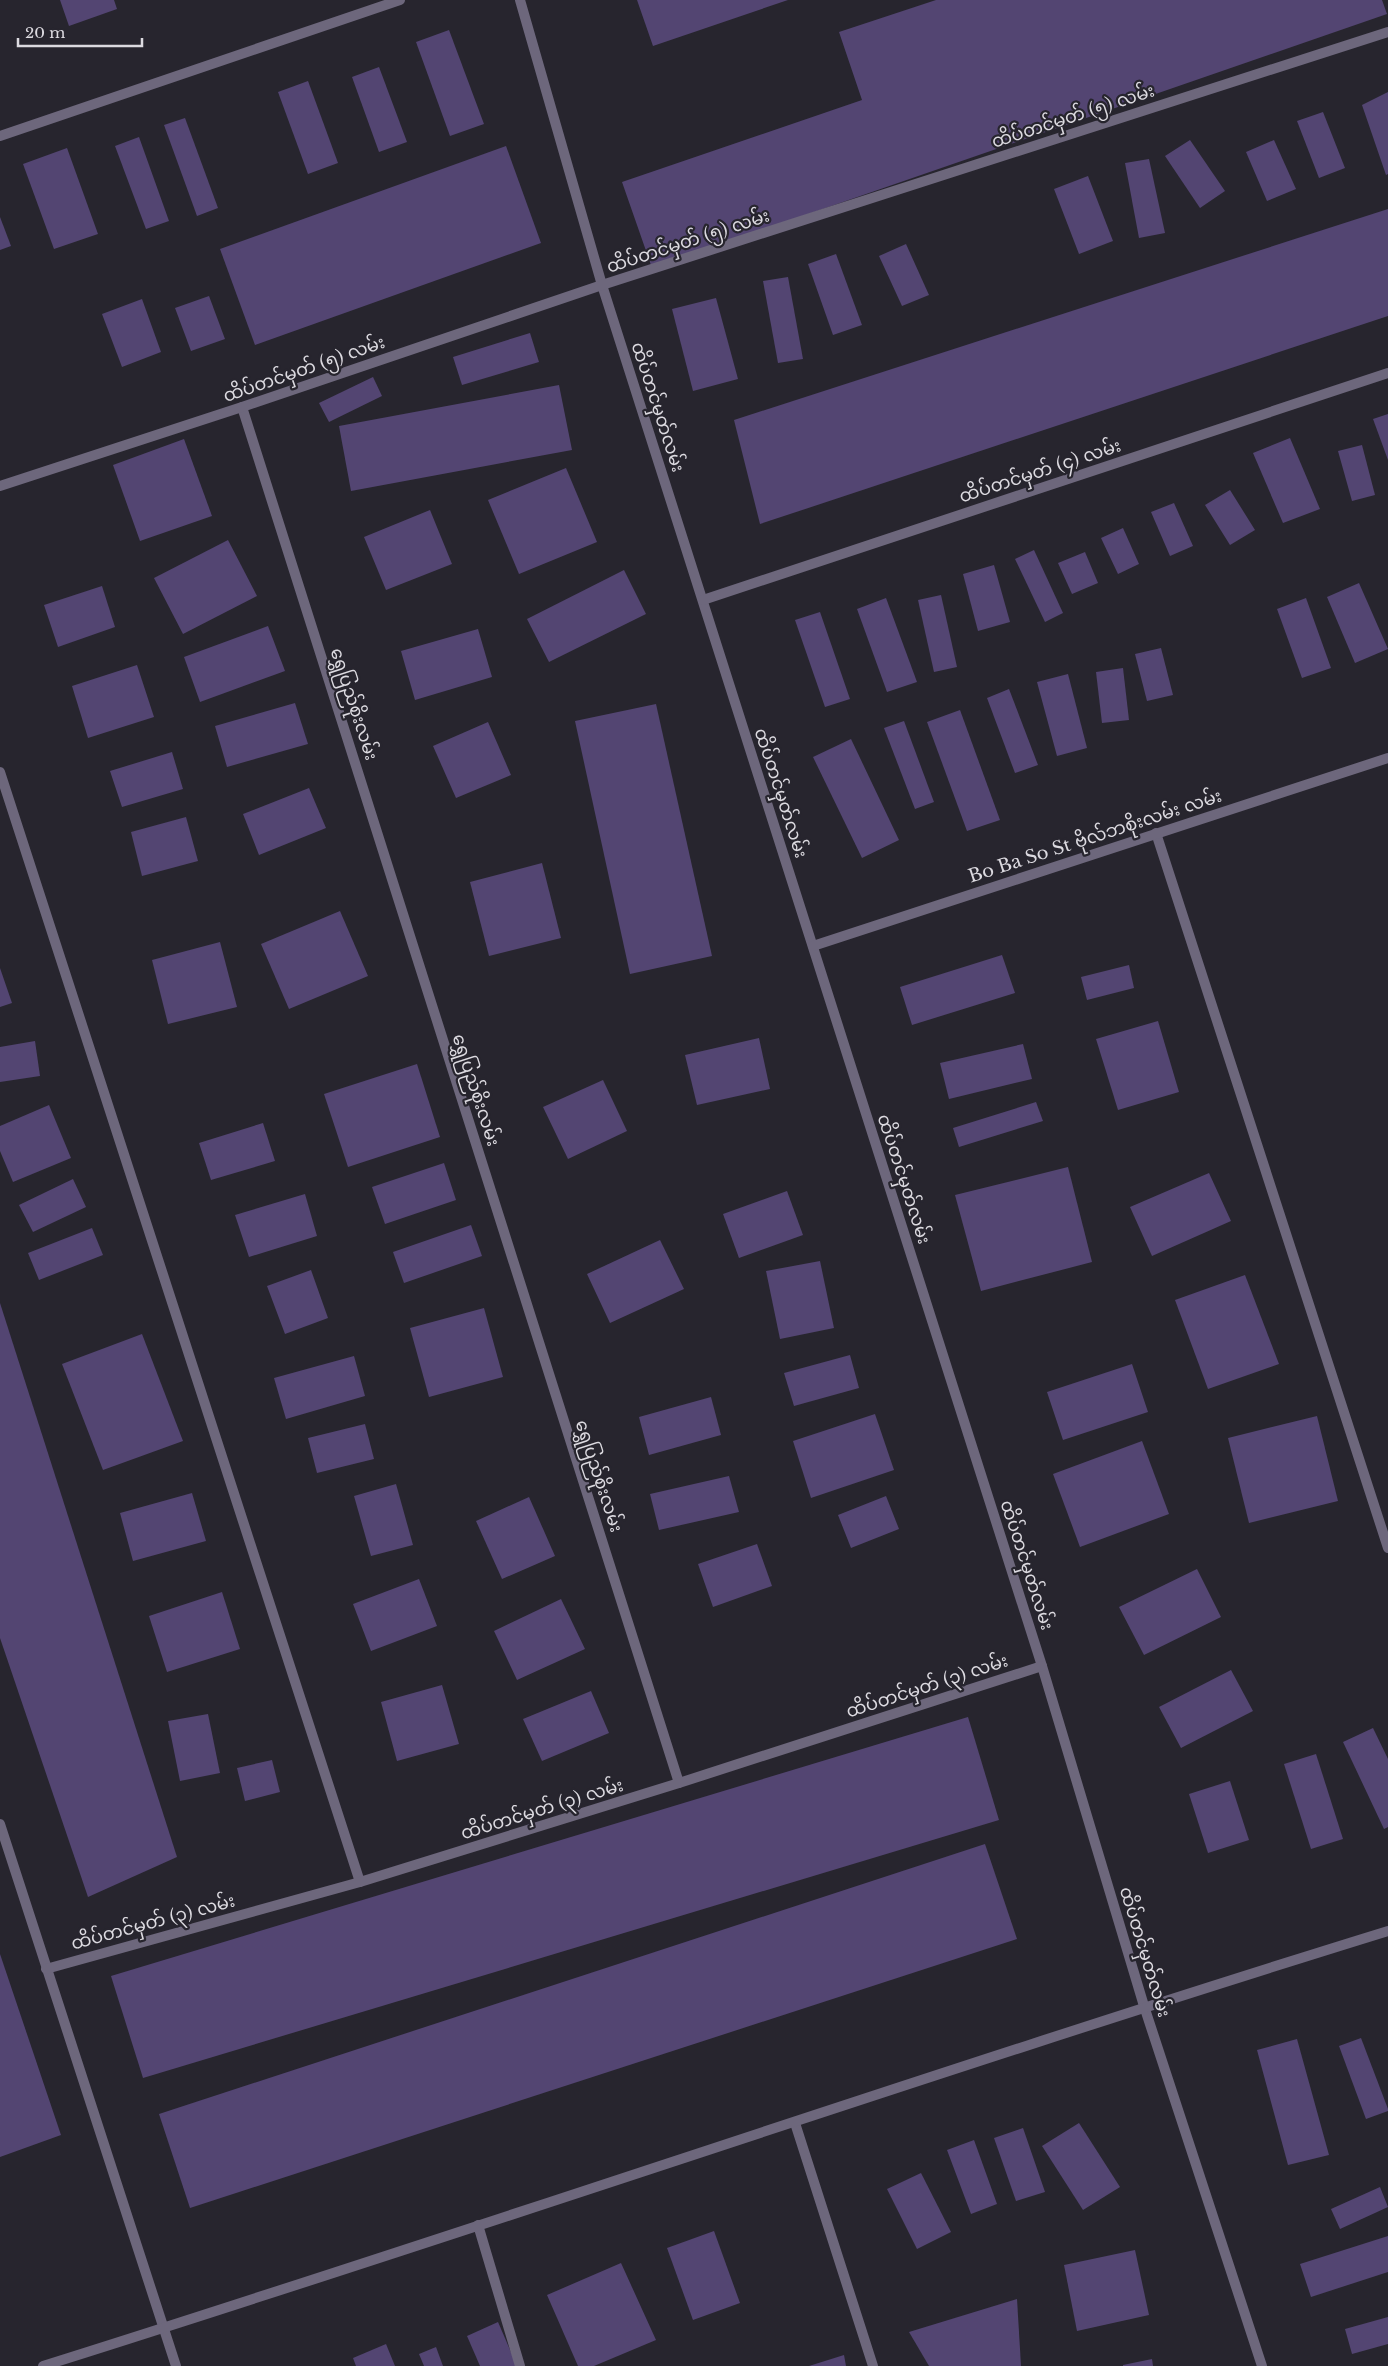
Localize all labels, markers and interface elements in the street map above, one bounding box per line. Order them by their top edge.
scale bar [18,15,141,47]
text: 20 m [25,23,65,42]
street label: ထိပ်တင်မှတ် (၅) လမ်း [988,76,1158,157]
street label: ထိပ်တင်မှတ် (၅) လမ်း [603,201,773,282]
street label: ထိပ်တင်မှတ် (၅) လမ်း [219,328,389,411]
street label: ထိပ်တင်မှတ်လမ်း [623,338,692,476]
street label: ထိပ်တင်မှတ် (၄) လမ်း [955,432,1125,511]
street label: ရွှေပြည်စိုးလမ်း [322,644,385,764]
street label: ထိပ်တင်မှတ်လမ်း [746,724,815,862]
street label: Bo Ba So St ဗိုလ်ဘစိုးလမ်း လမ်း [965,782,1226,891]
street label: ရွှေပြည်စိုးလမ်း [444,1030,507,1150]
street label: ထိပ်တင်မှတ်လမ်း [869,1110,938,1248]
street label: ရွှေပြည်စိုးလမ်း [567,1416,630,1536]
street label: ထိပ်တင်မှတ်လမ်း [992,1496,1061,1634]
street label: ထိပ်တင်မှတ် (၃) လမ်း [842,1647,1012,1726]
street label: ထိပ်တင်မှတ် (၃) လမ်း [457,1771,627,1848]
street label: ထိပ်တင်မှတ်လမ်း [1111,1883,1178,2021]
street label: ထိပ်တင်မှတ် (၃) လမ်း [68,1887,238,1958]

